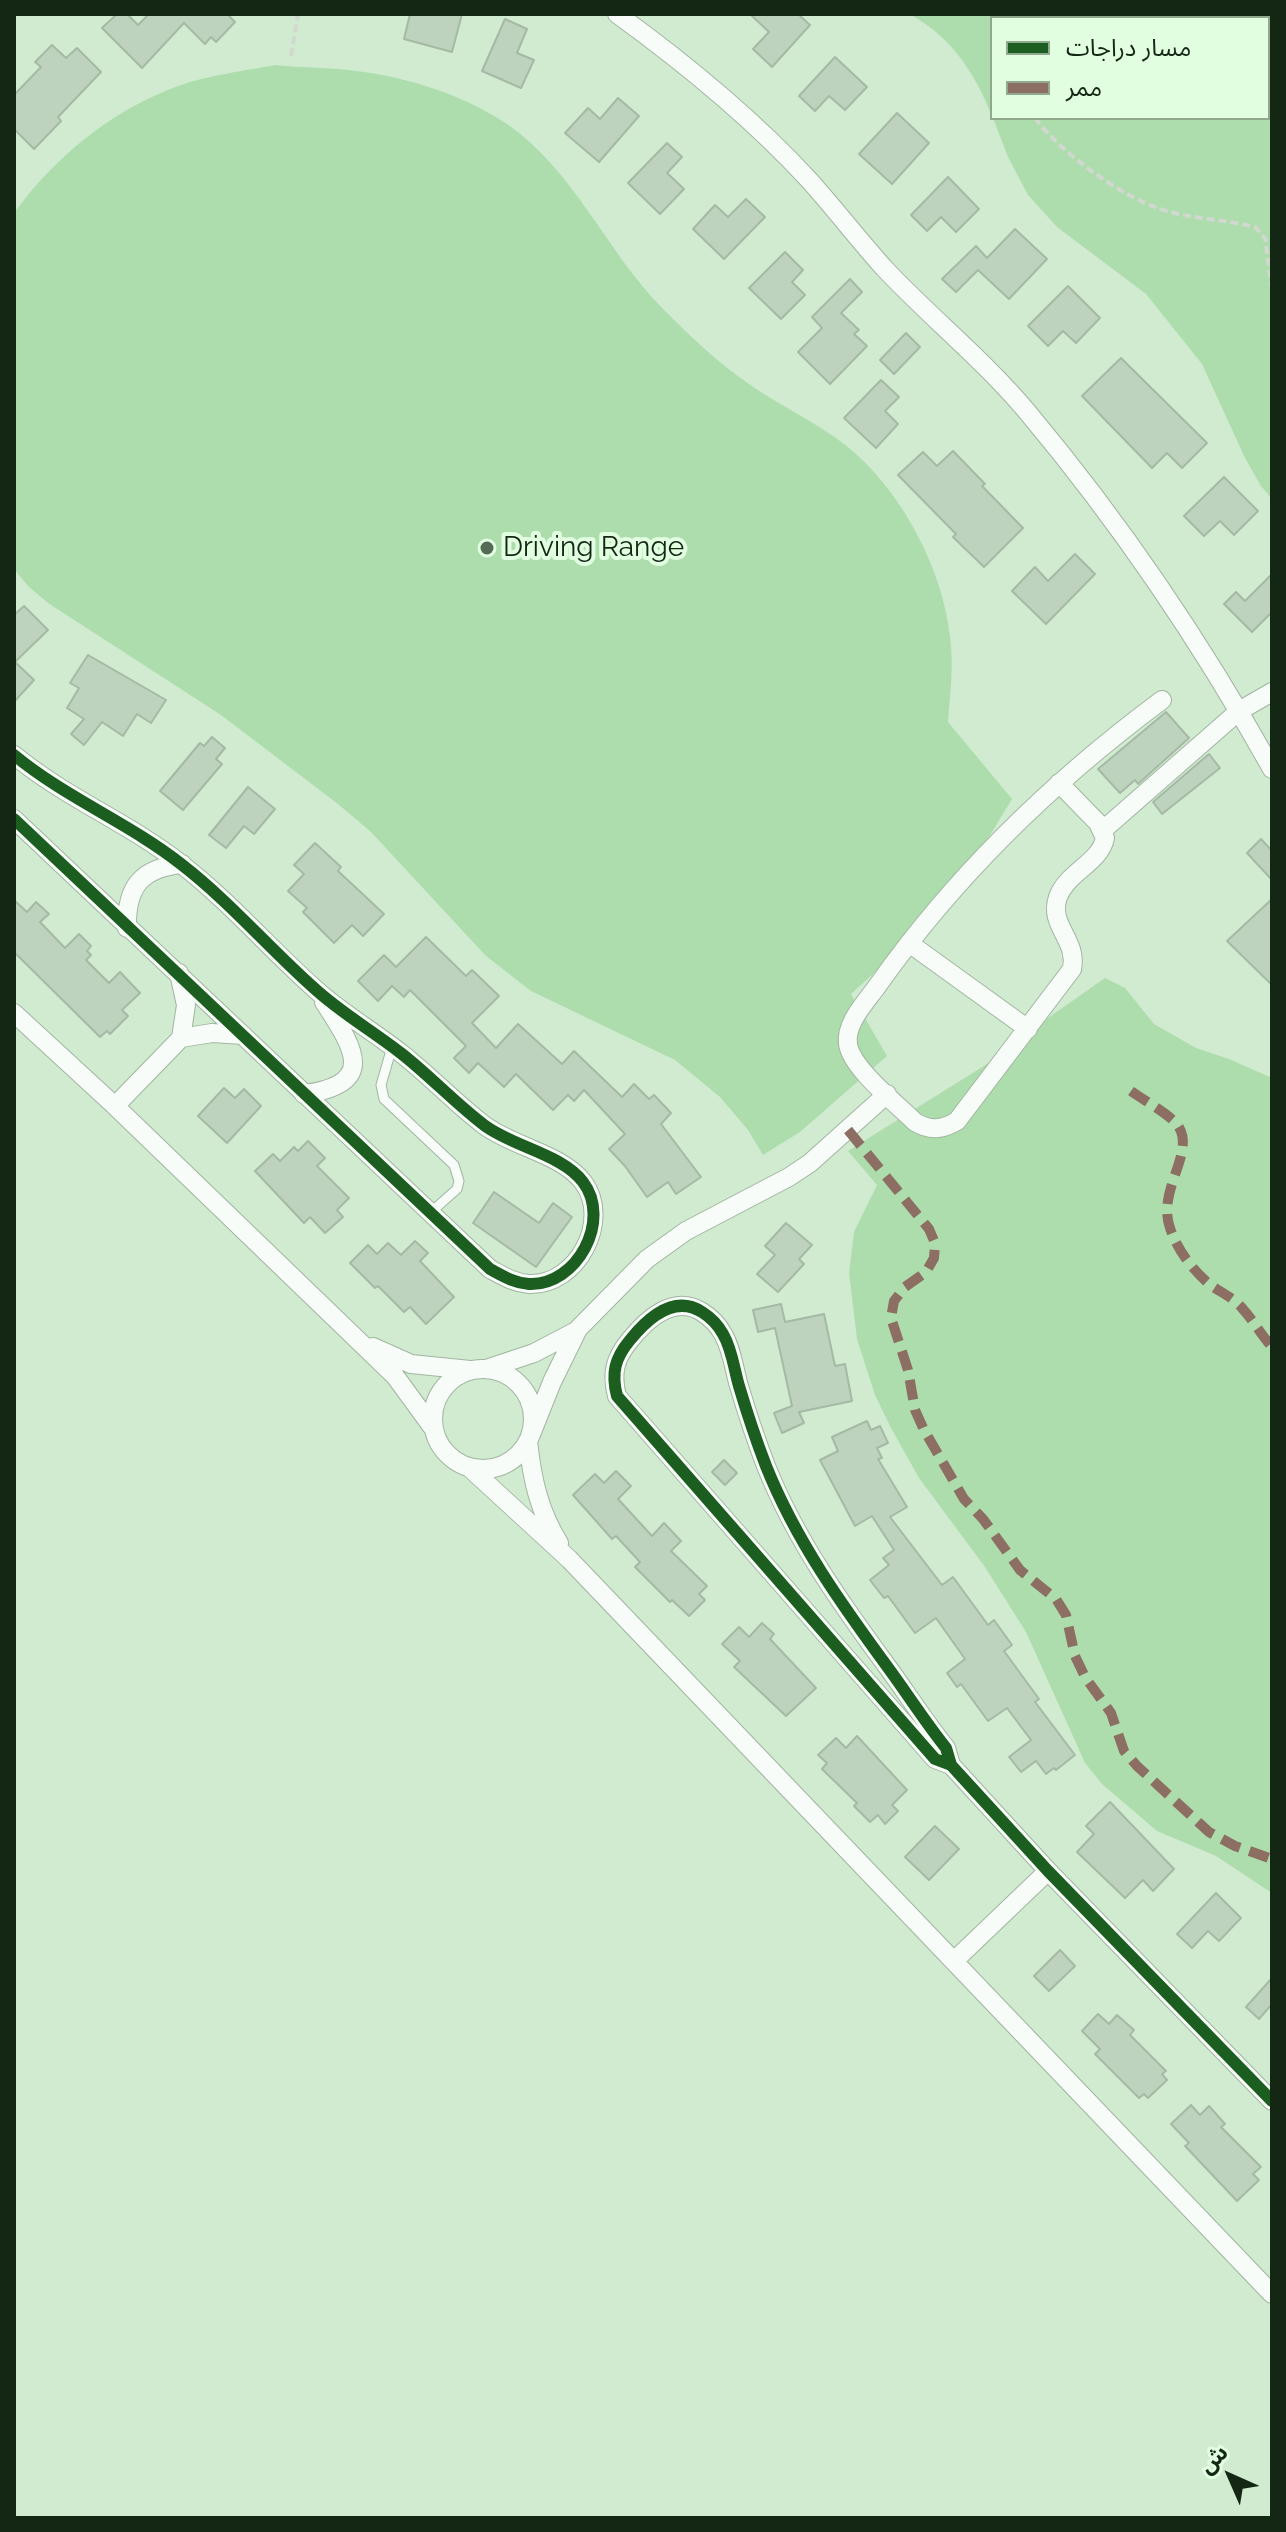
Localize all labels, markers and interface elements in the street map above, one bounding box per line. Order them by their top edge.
legend [990,16,1270,120]
text: مسار دراجات [1066,33,1191,62]
text: ممر [1066,73,1102,102]
place label: Driving Range [503,531,684,565]
marker: Driving Range [478,539,496,557]
north arrow [1190,2436,1270,2516]
text: ش [1193,2439,1233,2479]

